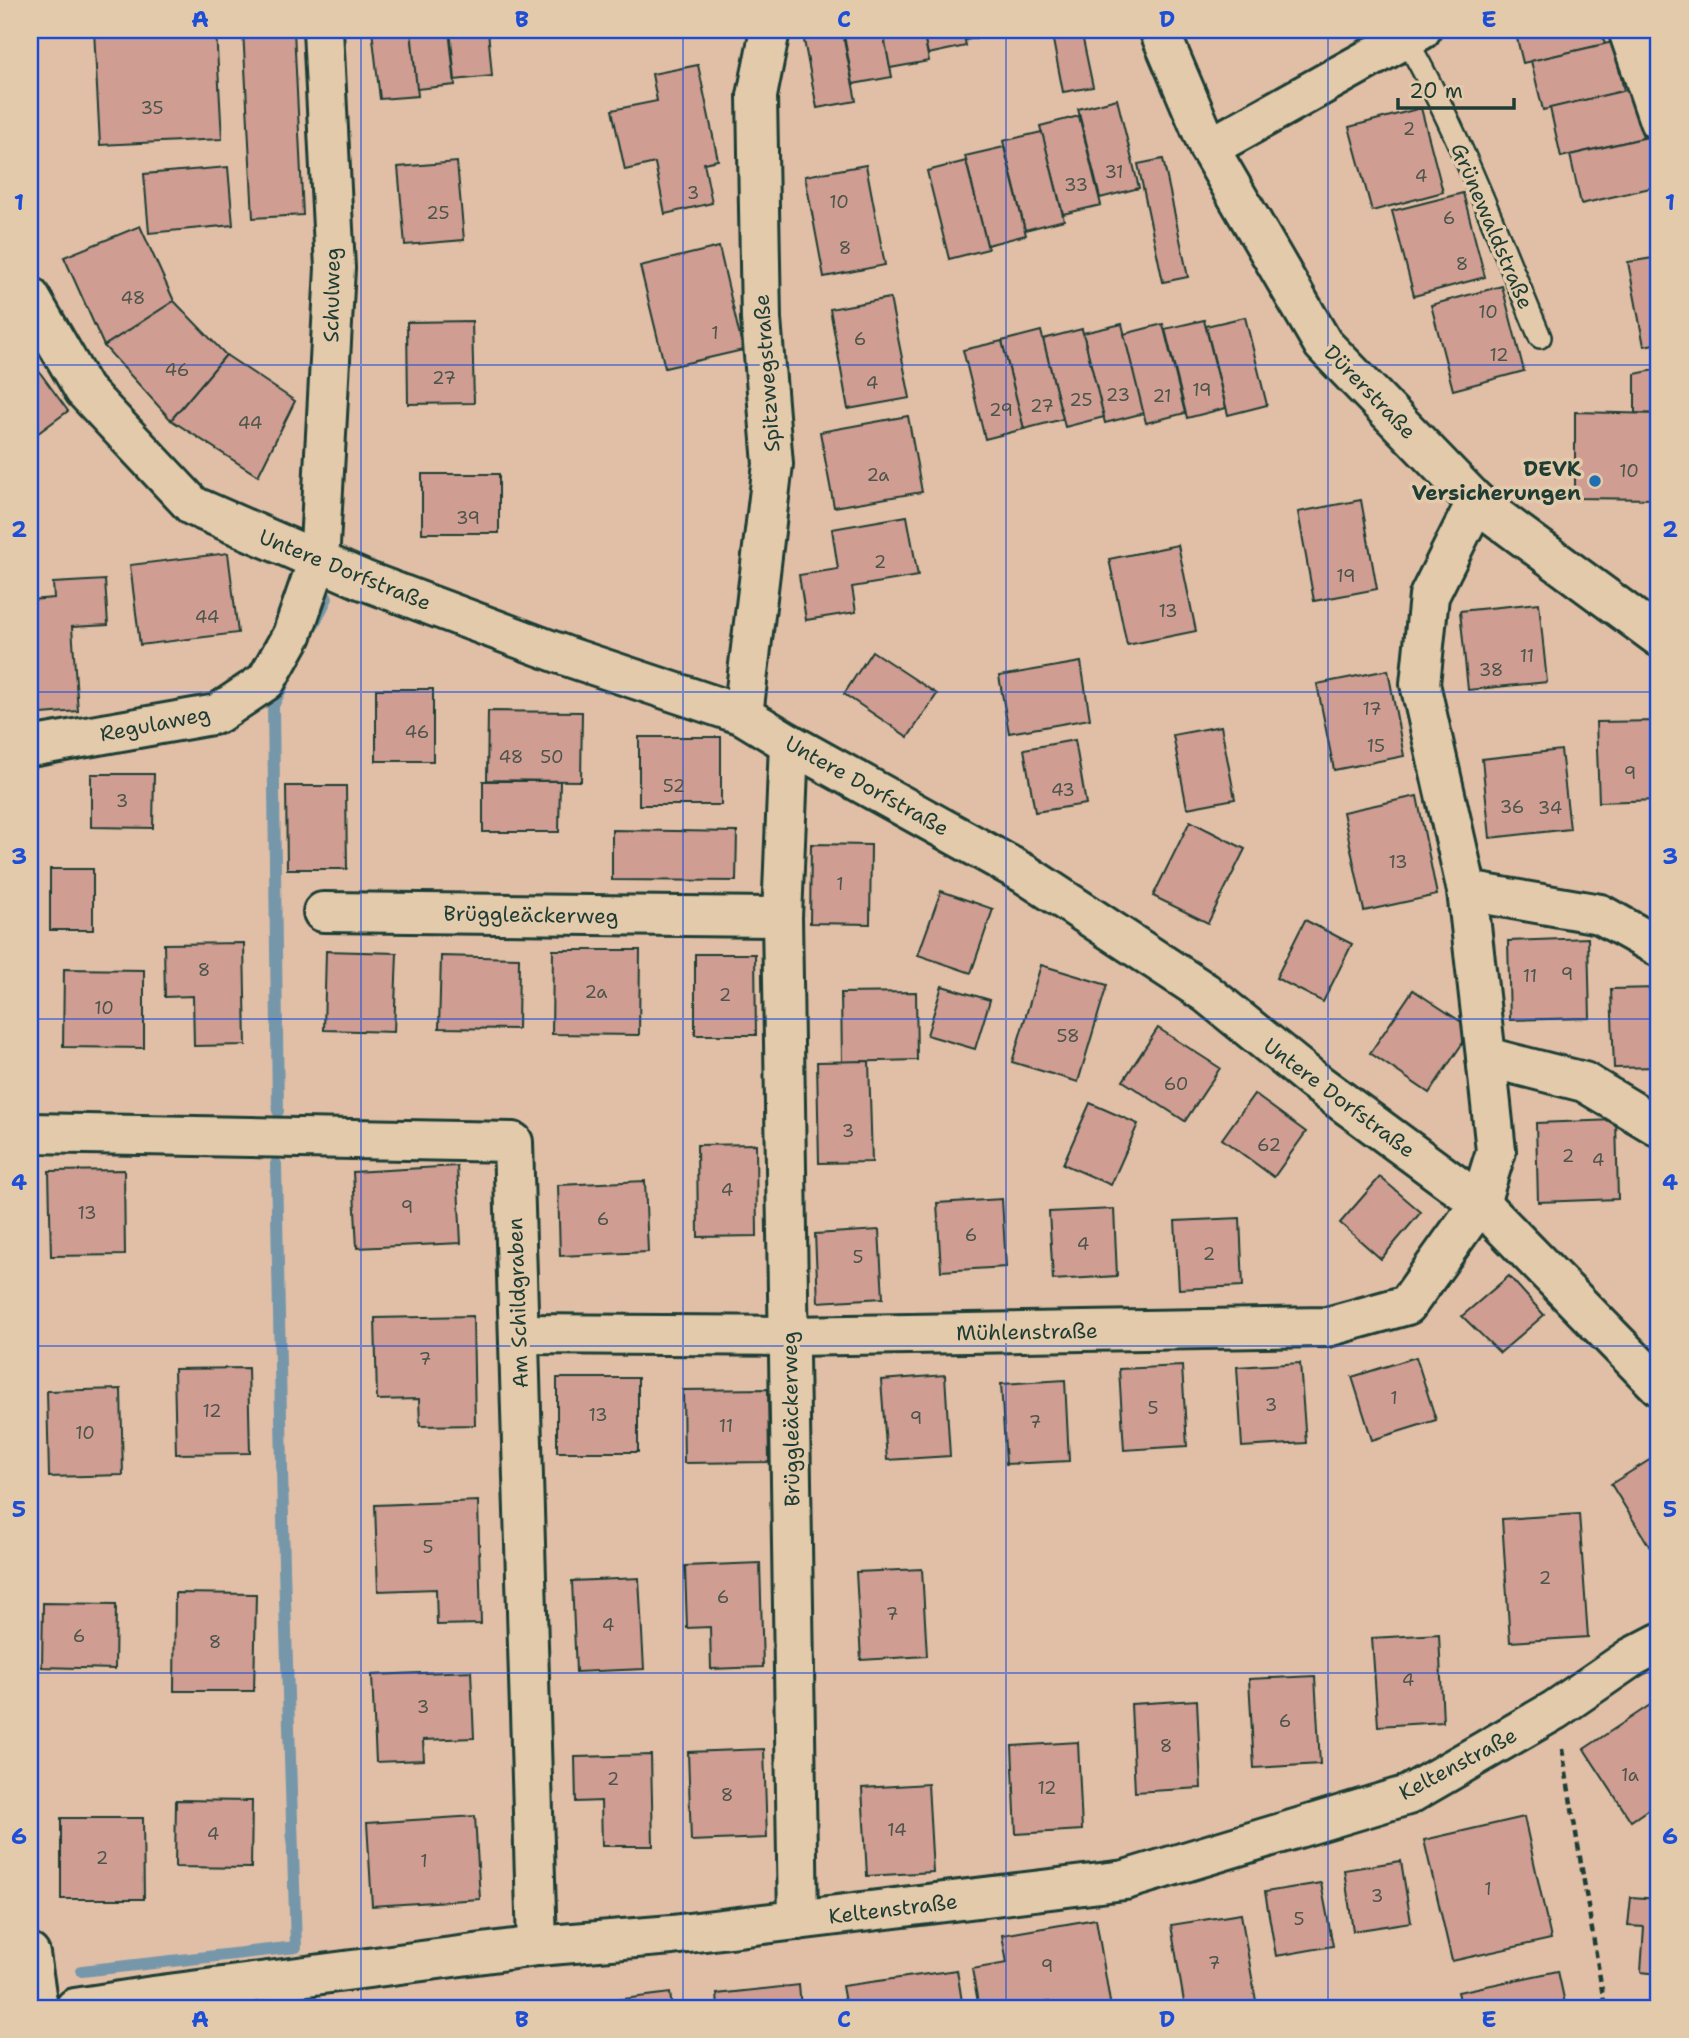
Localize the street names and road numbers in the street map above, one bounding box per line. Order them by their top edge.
street label: Grünewaldstraße [1444,139,1540,313]
street label: Schulweg [317,247,347,343]
street label: Spitzwegstraße [748,293,786,453]
street label: Dürerstraße [1318,339,1422,445]
street label: Untere Dorfstraße [255,523,435,617]
street label: Regulaweg [97,700,213,748]
street label: Untere Dorfstraße [780,729,954,843]
street label: Brüggleäckerweg [443,899,619,931]
street label: Untere Dorfstraße [1257,1032,1421,1164]
street label: Am Schildgraben [501,1217,535,1389]
street label: Mühlenstraße [956,1317,1098,1347]
street label: Brüggleäckerweg [775,1331,807,1507]
street label: Keltenstraße [1394,1721,1522,1807]
street label: Keltenstraße [827,1887,959,1931]

